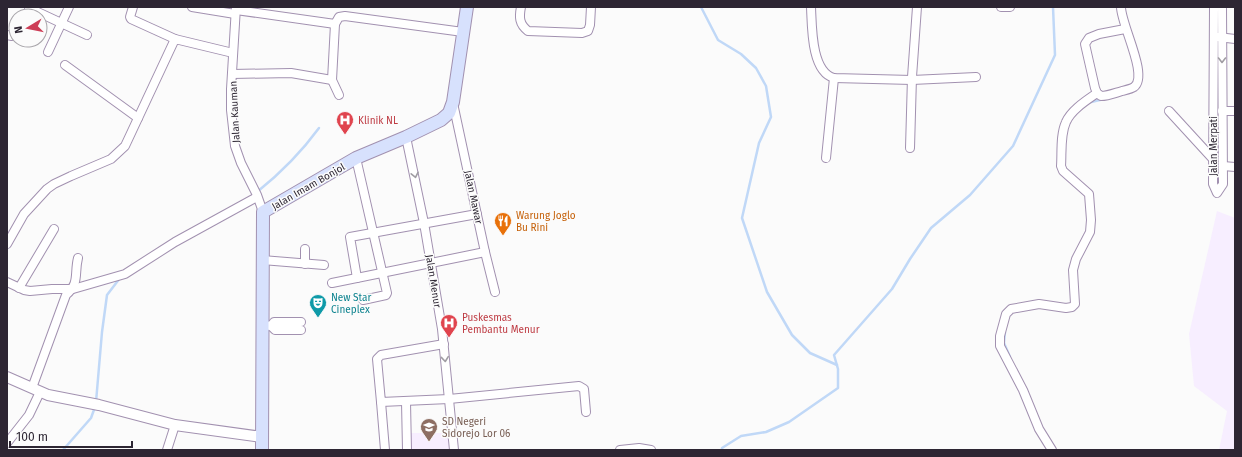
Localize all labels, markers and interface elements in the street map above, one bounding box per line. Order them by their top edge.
north arrow [8,8,48,48]
text: N [12,25,26,34]
one-way arrow [1218,57,1226,63]
street label: Jalan Kauman [227,81,243,143]
hospital icon: Klinik NL [335,110,355,135]
place label: Klinik NL [358,115,398,127]
street label: Jalan Merpati [1208,116,1220,176]
street label: Jalan Imam Bonjol [270,161,347,213]
street label: Jalan Mawar [461,169,485,225]
one-way arrow [410,172,418,178]
place label: Warung Joglo Bu Rini [516,210,576,234]
restaurant icon: Warung Joglo Bu Rini [493,211,513,236]
street label: Jalan Menur [423,254,443,309]
place label: New Star Cineplex [331,292,372,316]
theatre icon: New Star Cineplex [308,293,328,318]
place label: Puskesmas Pembantu Menur [462,312,540,336]
hospital icon: Puskesmas Pembantu Menur [439,313,459,338]
one-way arrow [440,356,449,362]
place label: SD Negeri Sidorejo Lor 06 [442,416,510,440]
school or university icon: SD Negeri Sidorejo Lor 06 [419,417,439,442]
scale bar [10,423,132,449]
text: 100 m [16,430,48,444]

